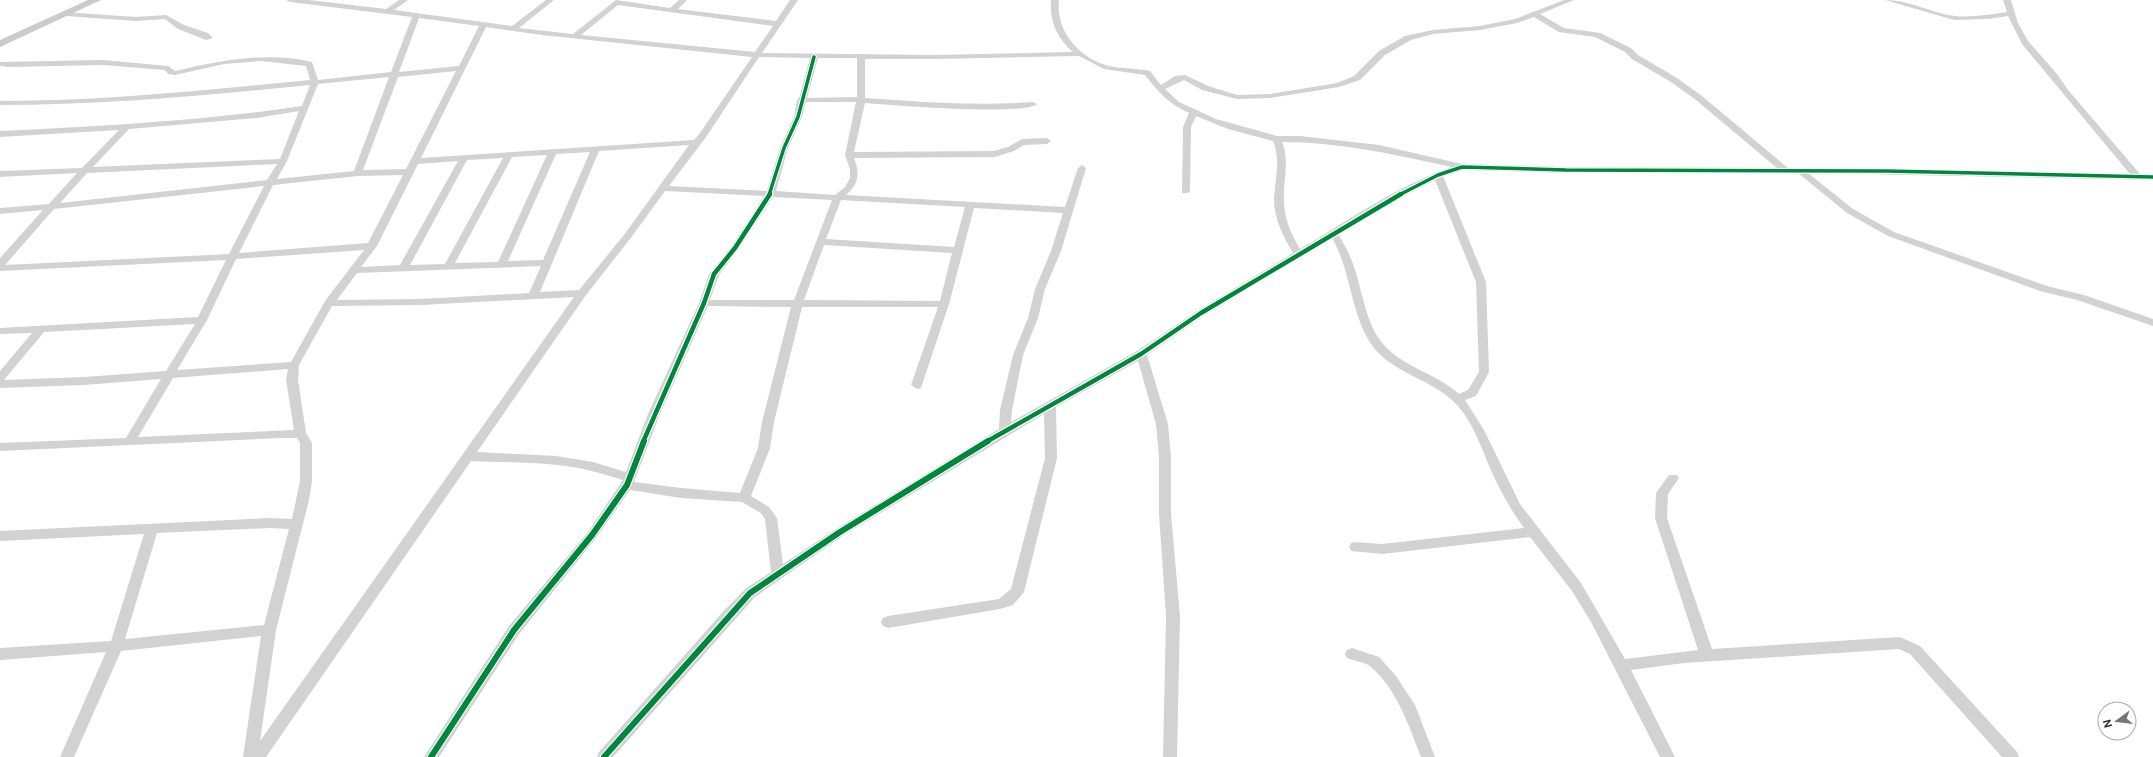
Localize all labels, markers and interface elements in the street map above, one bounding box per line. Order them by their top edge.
north arrow [2097,701,2137,741]
text: N [2100,718,2115,729]

